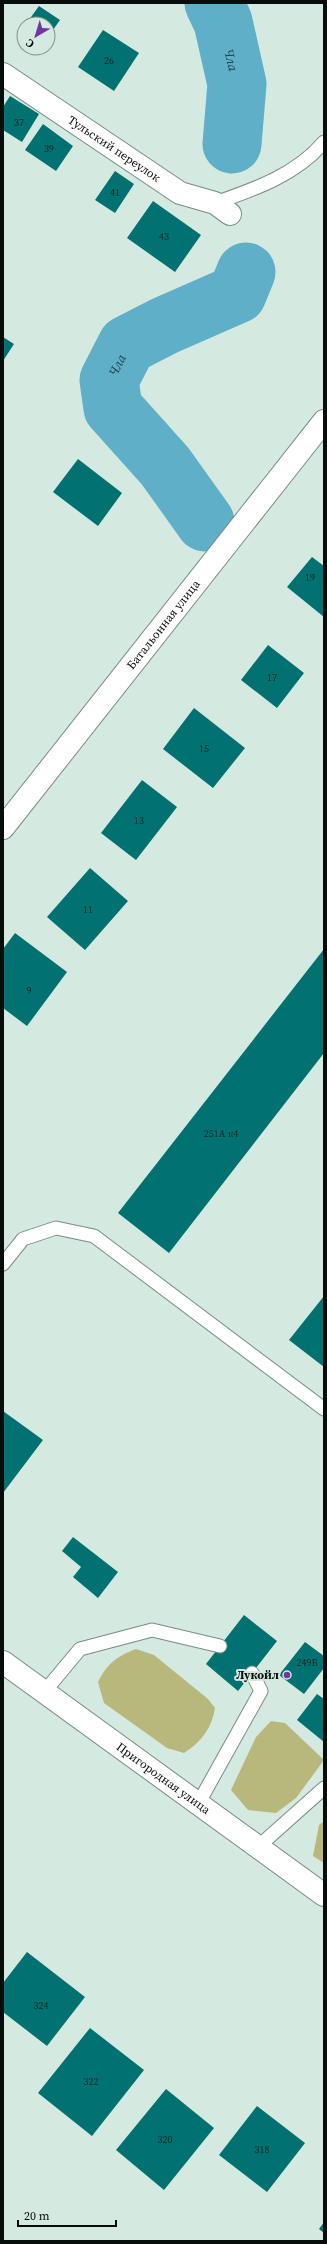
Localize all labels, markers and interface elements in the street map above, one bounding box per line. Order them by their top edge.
north arrow [16,16,56,56]
text: С [23,35,37,52]
water label: Чла [221,47,242,73]
house number: 26 [104,54,114,67]
street label: Тульский переулок [65,112,164,186]
house number: 37 [14,116,24,129]
house number: 39 [44,142,54,155]
house number: 41 [110,186,120,199]
house number: 43 [159,230,169,243]
water label: Чла [104,351,130,379]
house number: 19 [305,571,315,584]
street label: Батальонная улица [123,576,204,673]
house number: 17 [267,671,277,684]
house number: 15 [199,742,209,755]
house number: 13 [134,814,144,827]
house number: 11 [83,903,93,916]
house number: 9 [27,984,32,997]
house number: 251А к4 [204,1127,238,1140]
house number: 249Б [296,1656,318,1669]
place label: Лукойл [236,1667,279,1683]
marker: Лукойл [282,1670,292,1680]
street label: Пригородная улица [113,1739,214,1818]
house number: 324 [34,1999,49,2012]
house number: 322 [84,2075,99,2088]
house number: 320 [158,2133,173,2146]
house number: 318 [255,2143,270,2156]
scale bar [18,2202,116,2228]
text: 20 m [24,2208,50,2224]

